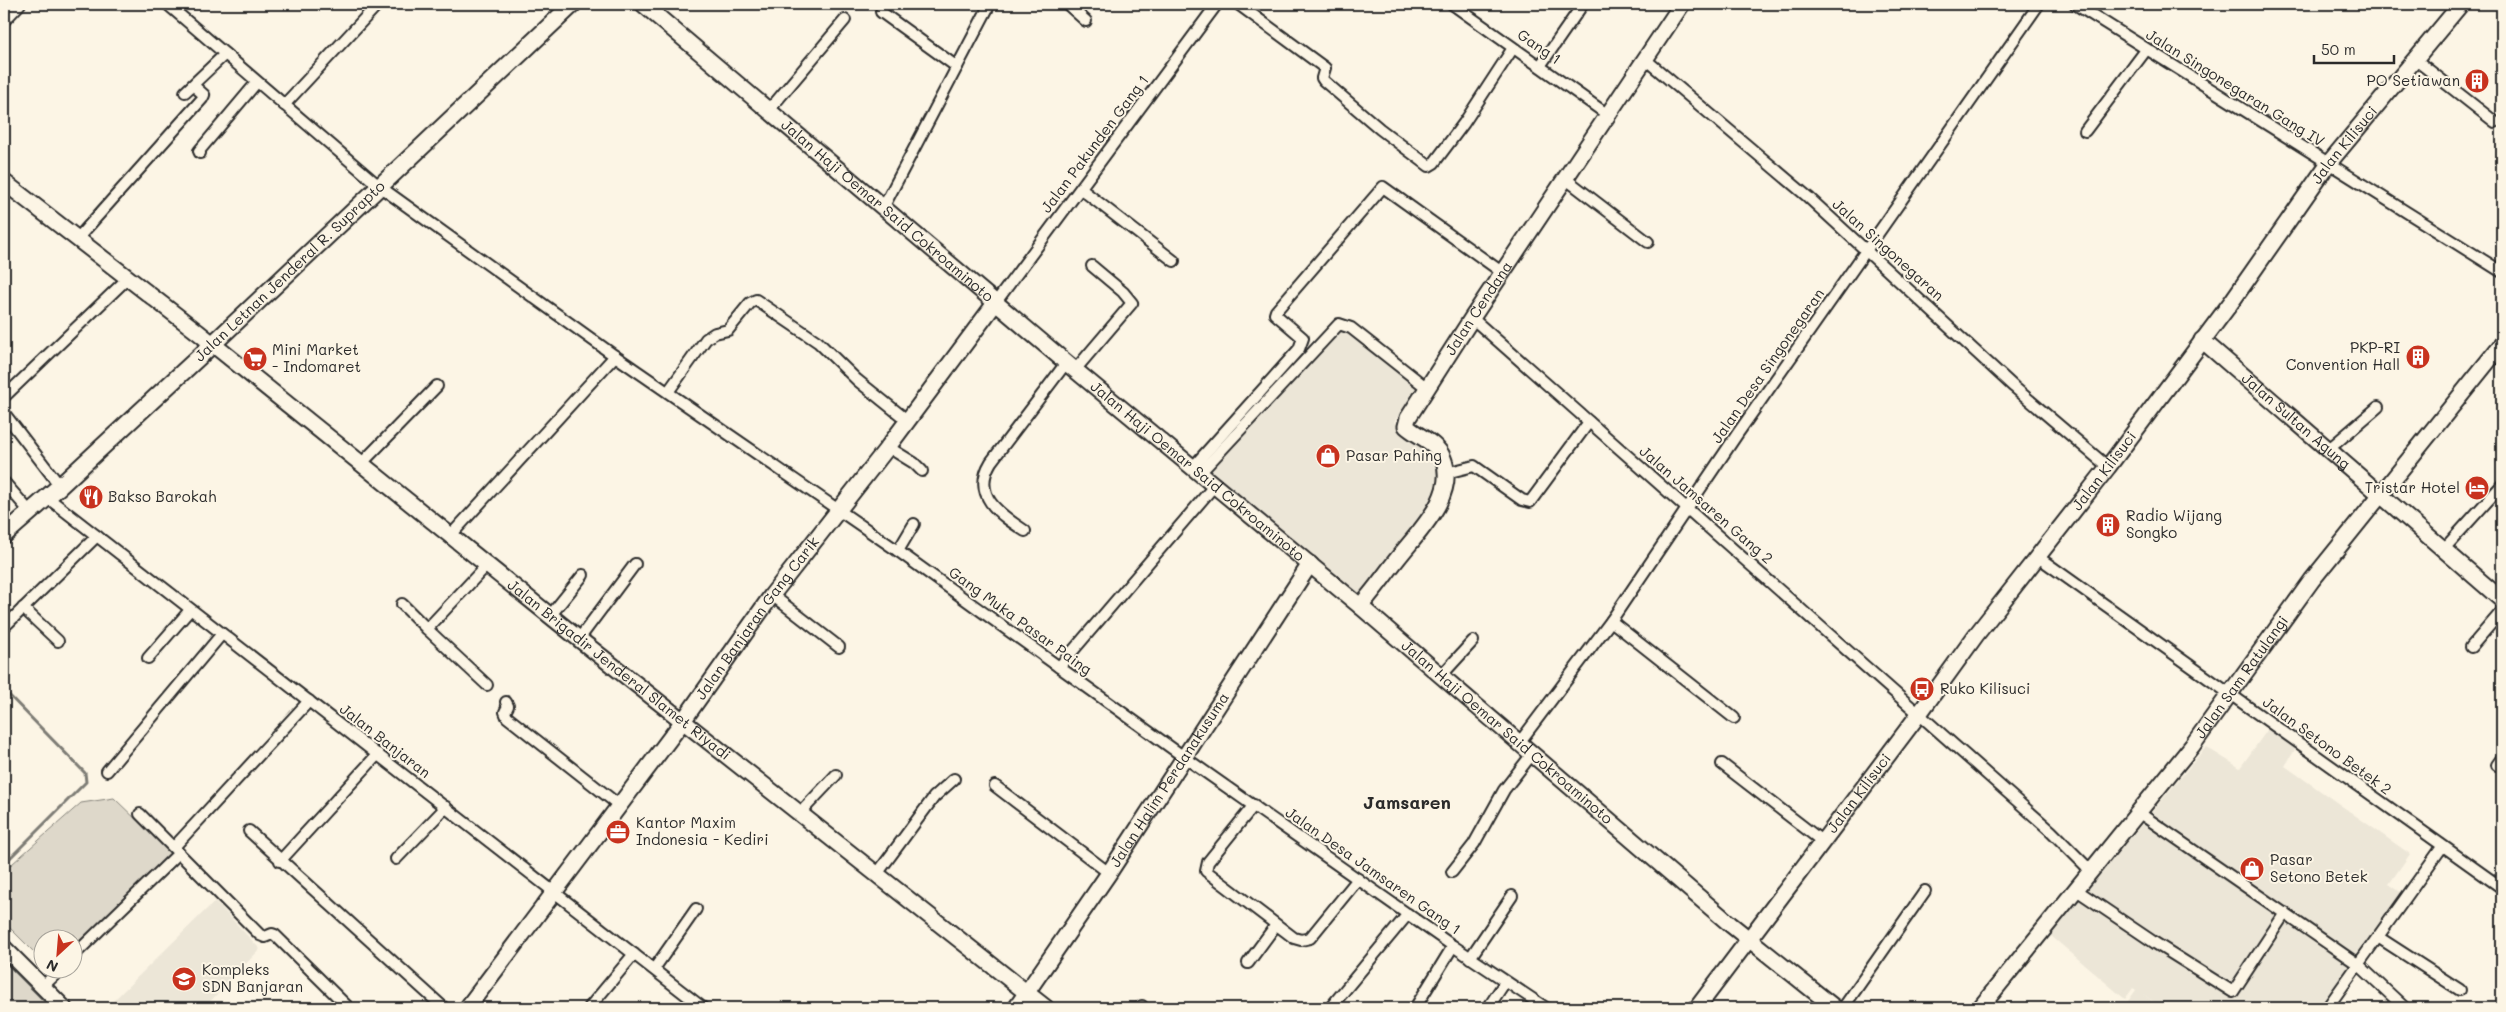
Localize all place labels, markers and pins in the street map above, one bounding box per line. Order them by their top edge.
building icon: PO Setiawan [2464,68,2490,94]
place label: PO Setiawan [2367,70,2460,90]
place label: PKP-RI Convention Hall [2286,337,2400,374]
place label: Mini Market - Indomaret [272,339,361,376]
building icon: PKP-RI Convention Hall [2405,344,2431,370]
supermarket icon: Mini Market - Indomaret [242,346,268,372]
shop icon: Pasar Pahing [1315,443,1341,469]
place label: Pasar Pahing [1346,445,1442,465]
hotel icon: Tristar Hotel [2464,475,2490,501]
place label: Tristar Hotel [2365,477,2460,497]
restaurant icon: Bakso Barokah [78,484,104,510]
place label: Bakso Barokah [108,486,216,506]
place label: Radio Wijang Songko [2126,505,2222,542]
building icon: Radio Wijang Songko [2095,512,2121,538]
bus stop icon: Ruko Kilisuci [1909,676,1935,702]
place label: Ruko Kilisuci [1940,678,2030,698]
place label: Kantor Maxim Indonesia - Kediri [636,812,769,849]
office icon: Kantor Maxim Indonesia - Kediri [605,819,631,845]
place label: Pasar Setono Betek [2270,849,2368,886]
shop icon: Pasar Setono Betek [2239,856,2265,882]
place label: Kompleks SDN Banjaran [202,959,303,996]
school or university icon: Kompleks SDN Banjaran [171,966,197,992]

